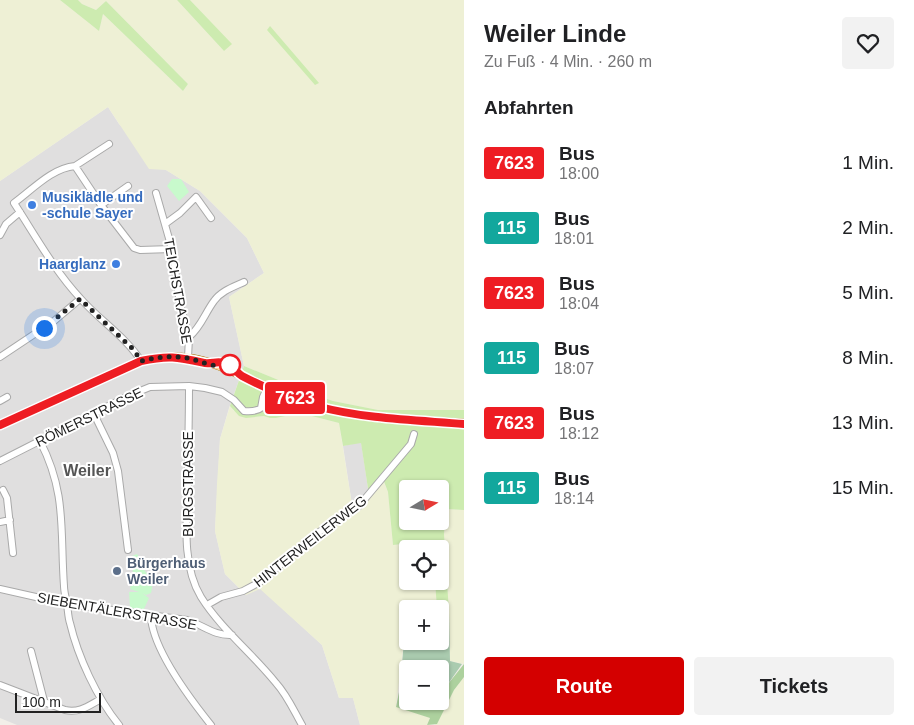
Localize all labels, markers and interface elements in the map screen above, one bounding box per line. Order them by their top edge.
button: heart [842,17,894,69]
text: Weiler Linde [484,20,626,47]
text: Zu Fuß · 4 Min. · 260 m [484,53,652,70]
text: Abfahrten [484,97,574,118]
text: Bus [559,143,595,164]
text: 1 Min. [842,152,894,173]
text: 7623 [494,153,534,173]
text: 18:00 [559,165,599,182]
place label: Musiklädle und -schule Sayer [42,189,143,221]
marker: Musiklädle und -schule Sayer [26,199,38,211]
text: Bus [554,208,590,229]
text: 2 Min. [842,217,894,238]
text: 115 [497,218,526,238]
text: 18:01 [554,230,594,247]
street label: TEICHSTRASSE [161,237,195,345]
place label: Haarglanz [39,256,106,272]
marker: Haarglanz [110,258,122,270]
text: Bus [559,273,595,294]
text: 5 Min. [842,282,894,303]
text: 7623 [494,283,534,303]
text: 18:04 [559,295,599,312]
your location [32,316,57,341]
text: Bus [554,338,590,359]
text: 8 Min. [842,347,894,368]
text: 115 [497,348,526,368]
unlabelled marker [219,354,241,376]
text: 18:07 [554,360,594,377]
line badge: 7623 [260,382,330,414]
street label: RÖMERSTRASSE [32,383,145,450]
text: 7623 [275,388,315,408]
text: Bus [559,403,595,424]
text: 13 Min. [832,412,894,433]
text: 7623 [494,413,534,433]
text: 18:12 [559,425,599,442]
street label: BURGSTRASSE [180,431,196,537]
district label: Weiler [63,462,111,479]
text: Bus [554,468,590,489]
text: 15 Min. [832,477,894,498]
text: 115 [497,478,526,498]
north arrow [399,480,449,530]
map controls [399,480,449,710]
text: 18:14 [554,490,594,507]
street label: HINTERWEILERWEG [250,492,370,590]
button: locate [399,540,449,590]
place label: Bürgerhaus Weiler [127,555,206,587]
marker: Bürgerhaus Weiler [111,565,123,577]
street label: SIEBENTÄLERSTRASSE [36,589,198,633]
button: + [399,600,449,650]
button: Route [484,657,684,715]
button: Tickets [694,657,894,715]
button: − [399,660,449,710]
scale bar [15,690,101,713]
text: 100 m [22,694,61,710]

